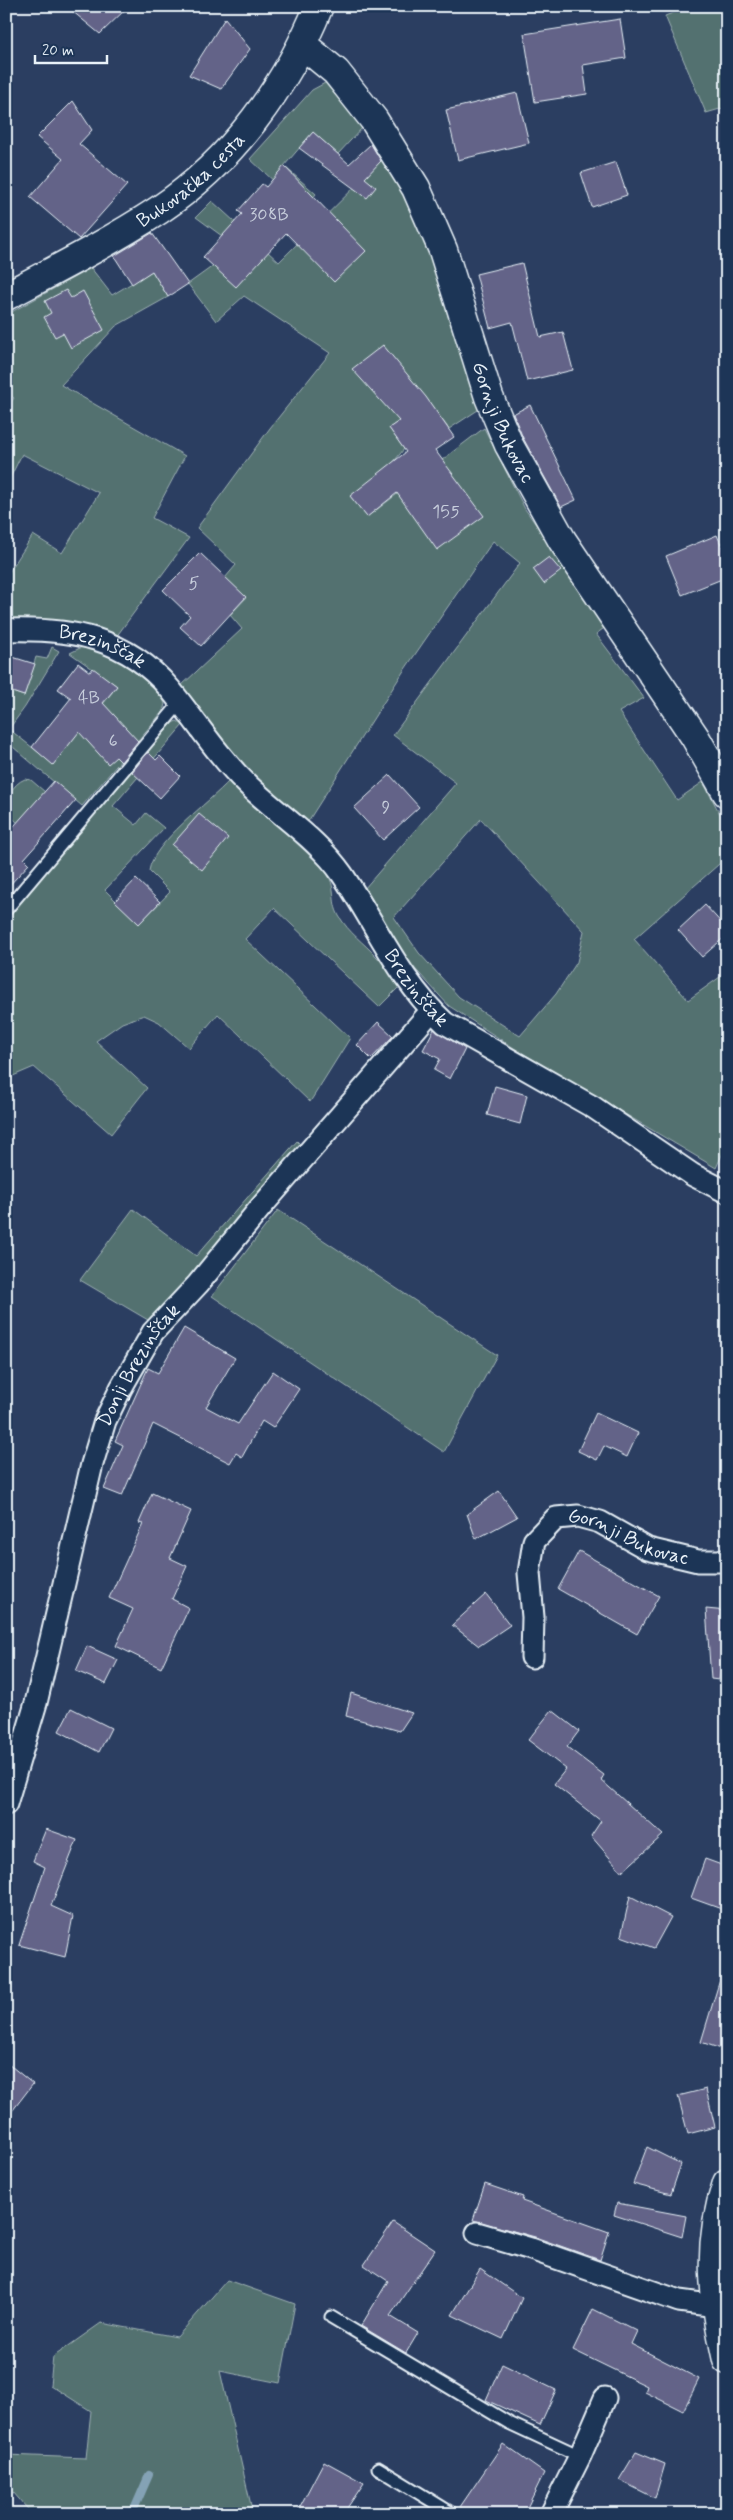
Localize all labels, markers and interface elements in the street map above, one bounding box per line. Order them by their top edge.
scale bar [35,32,108,64]
text: 20 m [42,41,74,61]
street label: Bukovačka cesta [132,127,251,234]
house number: 308B [249,203,289,227]
street label: Gornji Bukovac [465,358,541,488]
house number: 155 [432,500,460,524]
house number: 5 [189,572,200,596]
street label: Brezinščak [57,618,152,675]
house number: 4B [78,686,100,710]
house number: 6 [108,729,118,753]
house number: 9 [382,796,391,820]
street label: Brezinščak [377,944,455,1033]
street label: Donji Brezinščak [91,1298,186,1432]
street label: Gornji Bukovac [566,1502,692,1572]

